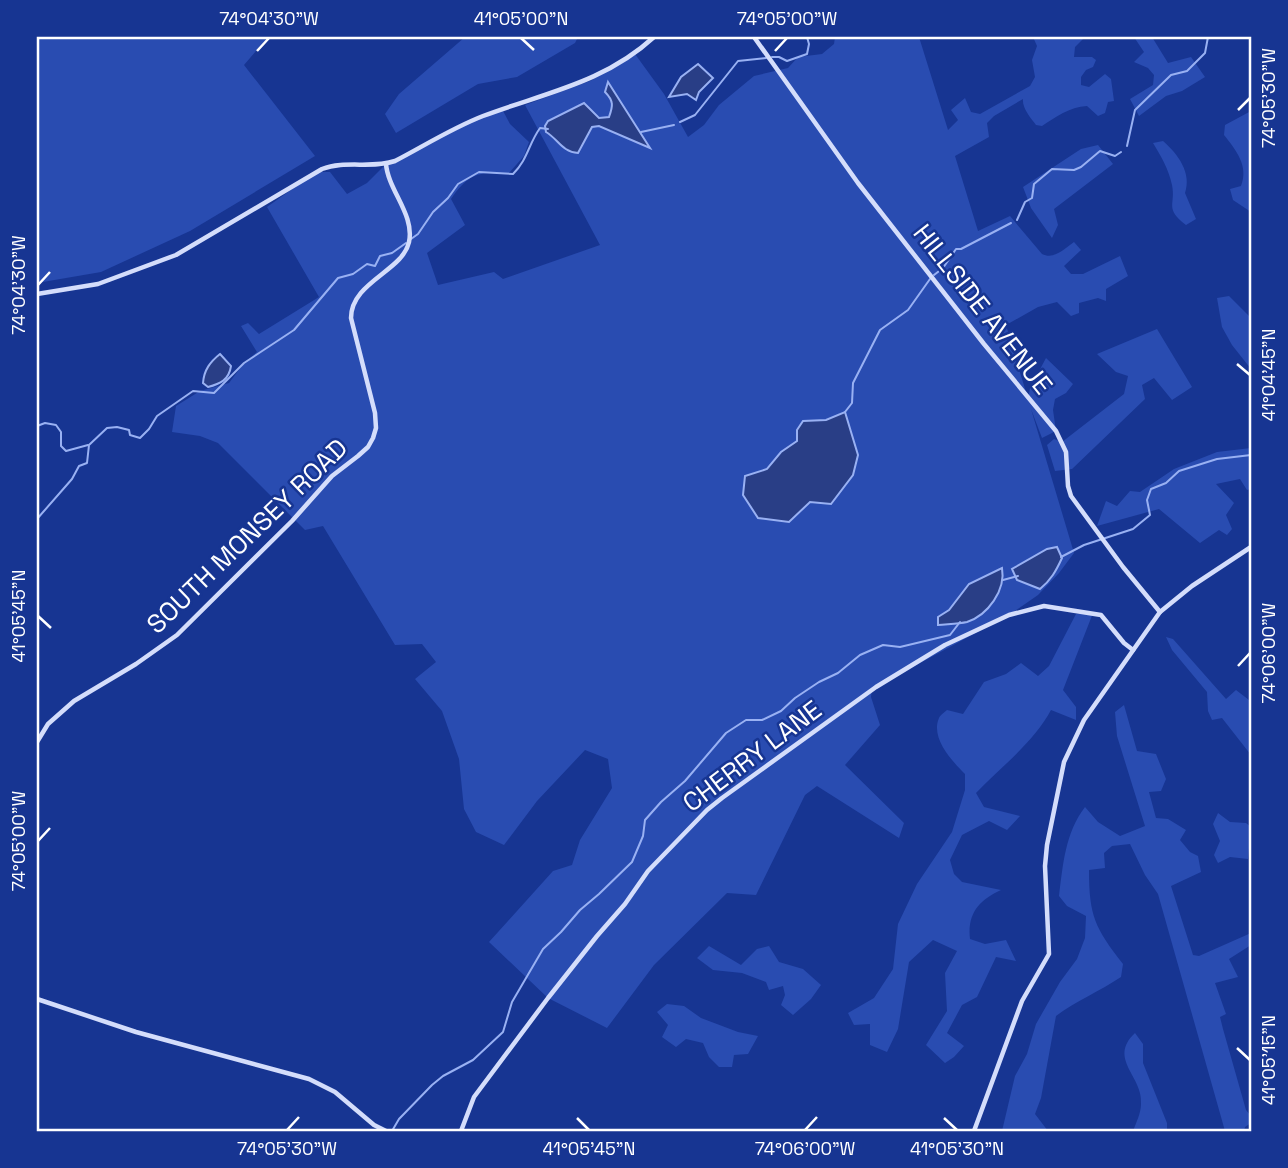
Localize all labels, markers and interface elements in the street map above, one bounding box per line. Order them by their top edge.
text: 74°04'30"W [219,7,319,30]
text: 41°05'00"N [474,7,568,30]
text: 74°05'00"W [737,7,838,30]
text: 74°05'30"W [1257,48,1280,148]
street label: HILLSIDE AVENUE [906,217,1060,401]
text: 74°04'30"W [7,235,30,335]
text: 41°04'45"N [1257,329,1280,421]
street label: SOUTH MONSEY ROAD [139,431,355,641]
text: 41°05'45"N [7,570,30,662]
text: 74°06'00"W [1257,602,1280,703]
street label: CHERRY LANE [676,693,828,819]
text: 74°05'00"W [7,790,30,891]
text: 41°05'15"N [1257,1015,1280,1105]
text: 74°05'30"W [237,1137,337,1160]
text: 41°05'45"N [543,1137,635,1160]
text: 74°06'00"W [755,1137,856,1160]
text: 41°05'30"N [910,1137,1004,1160]

